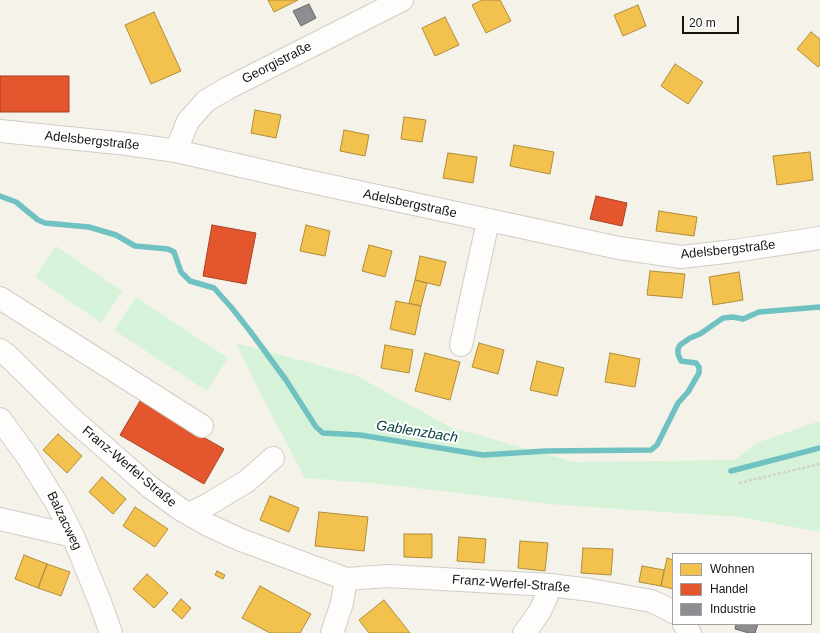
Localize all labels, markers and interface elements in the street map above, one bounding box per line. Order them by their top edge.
scale bar [684,8,741,34]
text: 20 m [689,16,716,30]
street label: Georgistraße [240,39,314,87]
street label: Adelsbergstraße [44,128,140,154]
street label: Adelsbergstraße [362,186,458,222]
street label: Adelsbergstraße [680,237,776,263]
water label: Gablenzbach [375,417,459,447]
street label: Franz-Werfel-Straße [79,423,179,511]
street label: Balzacweg [43,489,85,553]
legend [672,553,812,625]
text: Wohnen [710,562,754,576]
street label: Franz-Werfel-Straße [451,572,571,596]
text: Handel [710,582,748,596]
text: Industrie [710,602,756,616]

